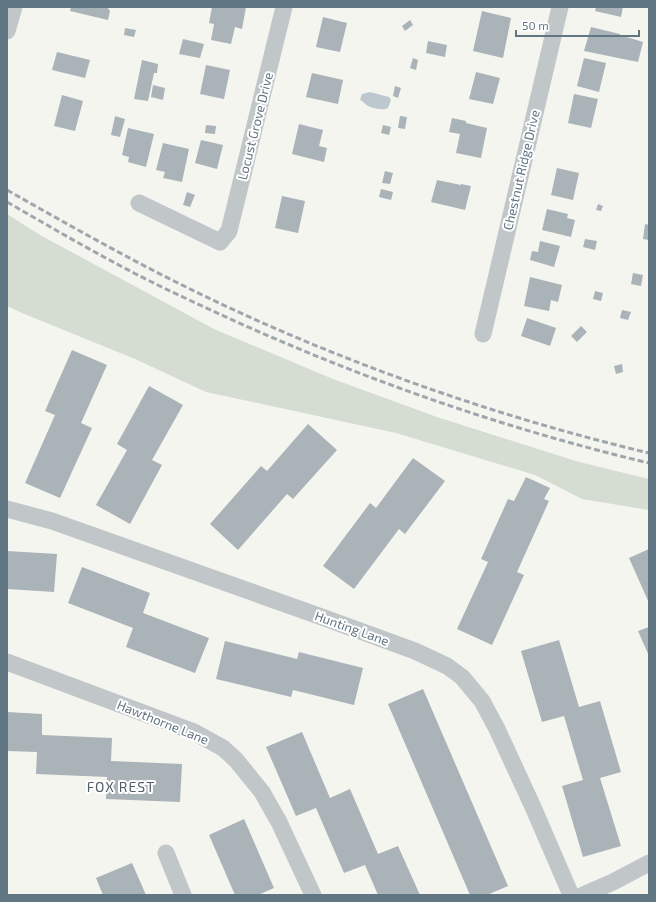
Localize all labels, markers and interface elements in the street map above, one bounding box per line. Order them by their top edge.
scale bar [516,12,639,38]
text: 50 m [522,18,549,32]
street label: Locust Grove Drive [234,71,276,181]
street label: Chestnut Ridge Drive [499,108,543,232]
street label: Hunting Lane [313,607,391,649]
street label: Hawthorne Lane [115,696,211,748]
district label: FOX REST [87,778,155,795]

